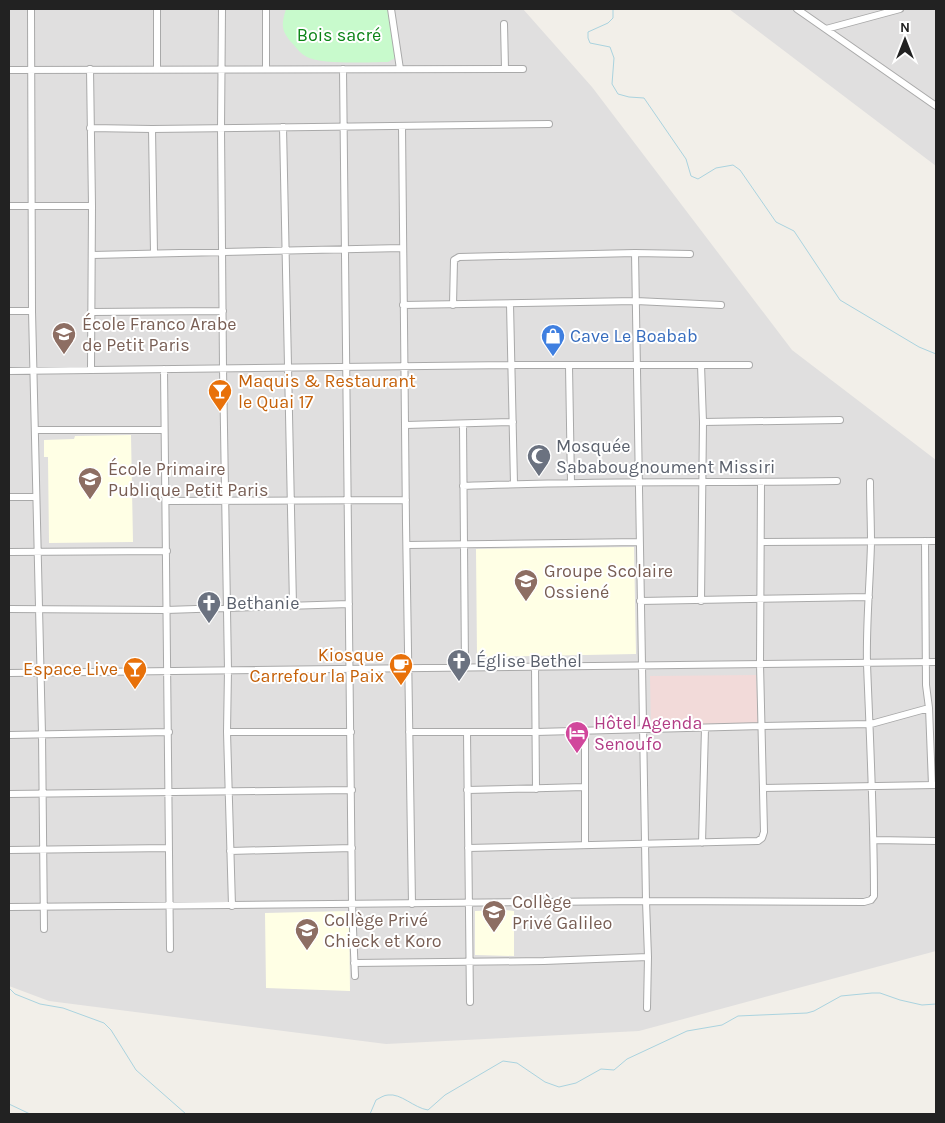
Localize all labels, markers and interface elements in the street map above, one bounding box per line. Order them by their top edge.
north arrow [880,15,930,65]
text: N [900,19,910,36]
park label: Bois sacré [297,24,381,46]
place label: École Franco Arabe de Petit Paris [82,312,237,356]
school or university icon: École Franco Arabe de Petit Paris [51,321,77,355]
shop icon: Cave Le Boabab [540,323,566,357]
place label: Cave Le Boabab [570,325,698,347]
place label: Maquis & Restaurant le Quai 17 [238,370,416,413]
bar icon: Maquis & Restaurant le Quai 17 [207,378,233,412]
place label: Mosquée Sababougnoument Missiri [556,435,775,478]
mosque icon: Mosquée Sababougnoument Missiri [526,443,552,477]
place label: École Primaire Publique Petit Paris [108,457,268,501]
school or university icon: École Primaire Publique Petit Paris [77,466,103,500]
place label: Groupe Scolaire Ossiené [544,560,673,603]
school or university icon: Groupe Scolaire Ossiené [513,568,539,602]
church icon: Bethanie [196,590,222,624]
place label: Bethanie [226,592,299,614]
place label: Kiosque Carrefour la Paix [249,644,384,687]
church icon: Église Bethel [446,648,472,682]
place label: Église Bethel [476,649,582,672]
cafe icon: Kiosque Carrefour la Paix [388,652,414,686]
bar icon: Espace Live [122,656,148,690]
place label: Espace Live [23,658,118,680]
place label: Hôtel Agenda Senoufo [594,712,702,755]
hotel icon: Hôtel Agenda Senoufo [564,720,590,754]
place label: Collège Privé Galileo [512,891,612,934]
school or university icon: Collège Privé Galileo [481,899,507,933]
place label: Collège Privé Chieck et Koro [324,909,442,952]
school or university icon: Collège Privé Chieck et Koro [294,917,320,951]

